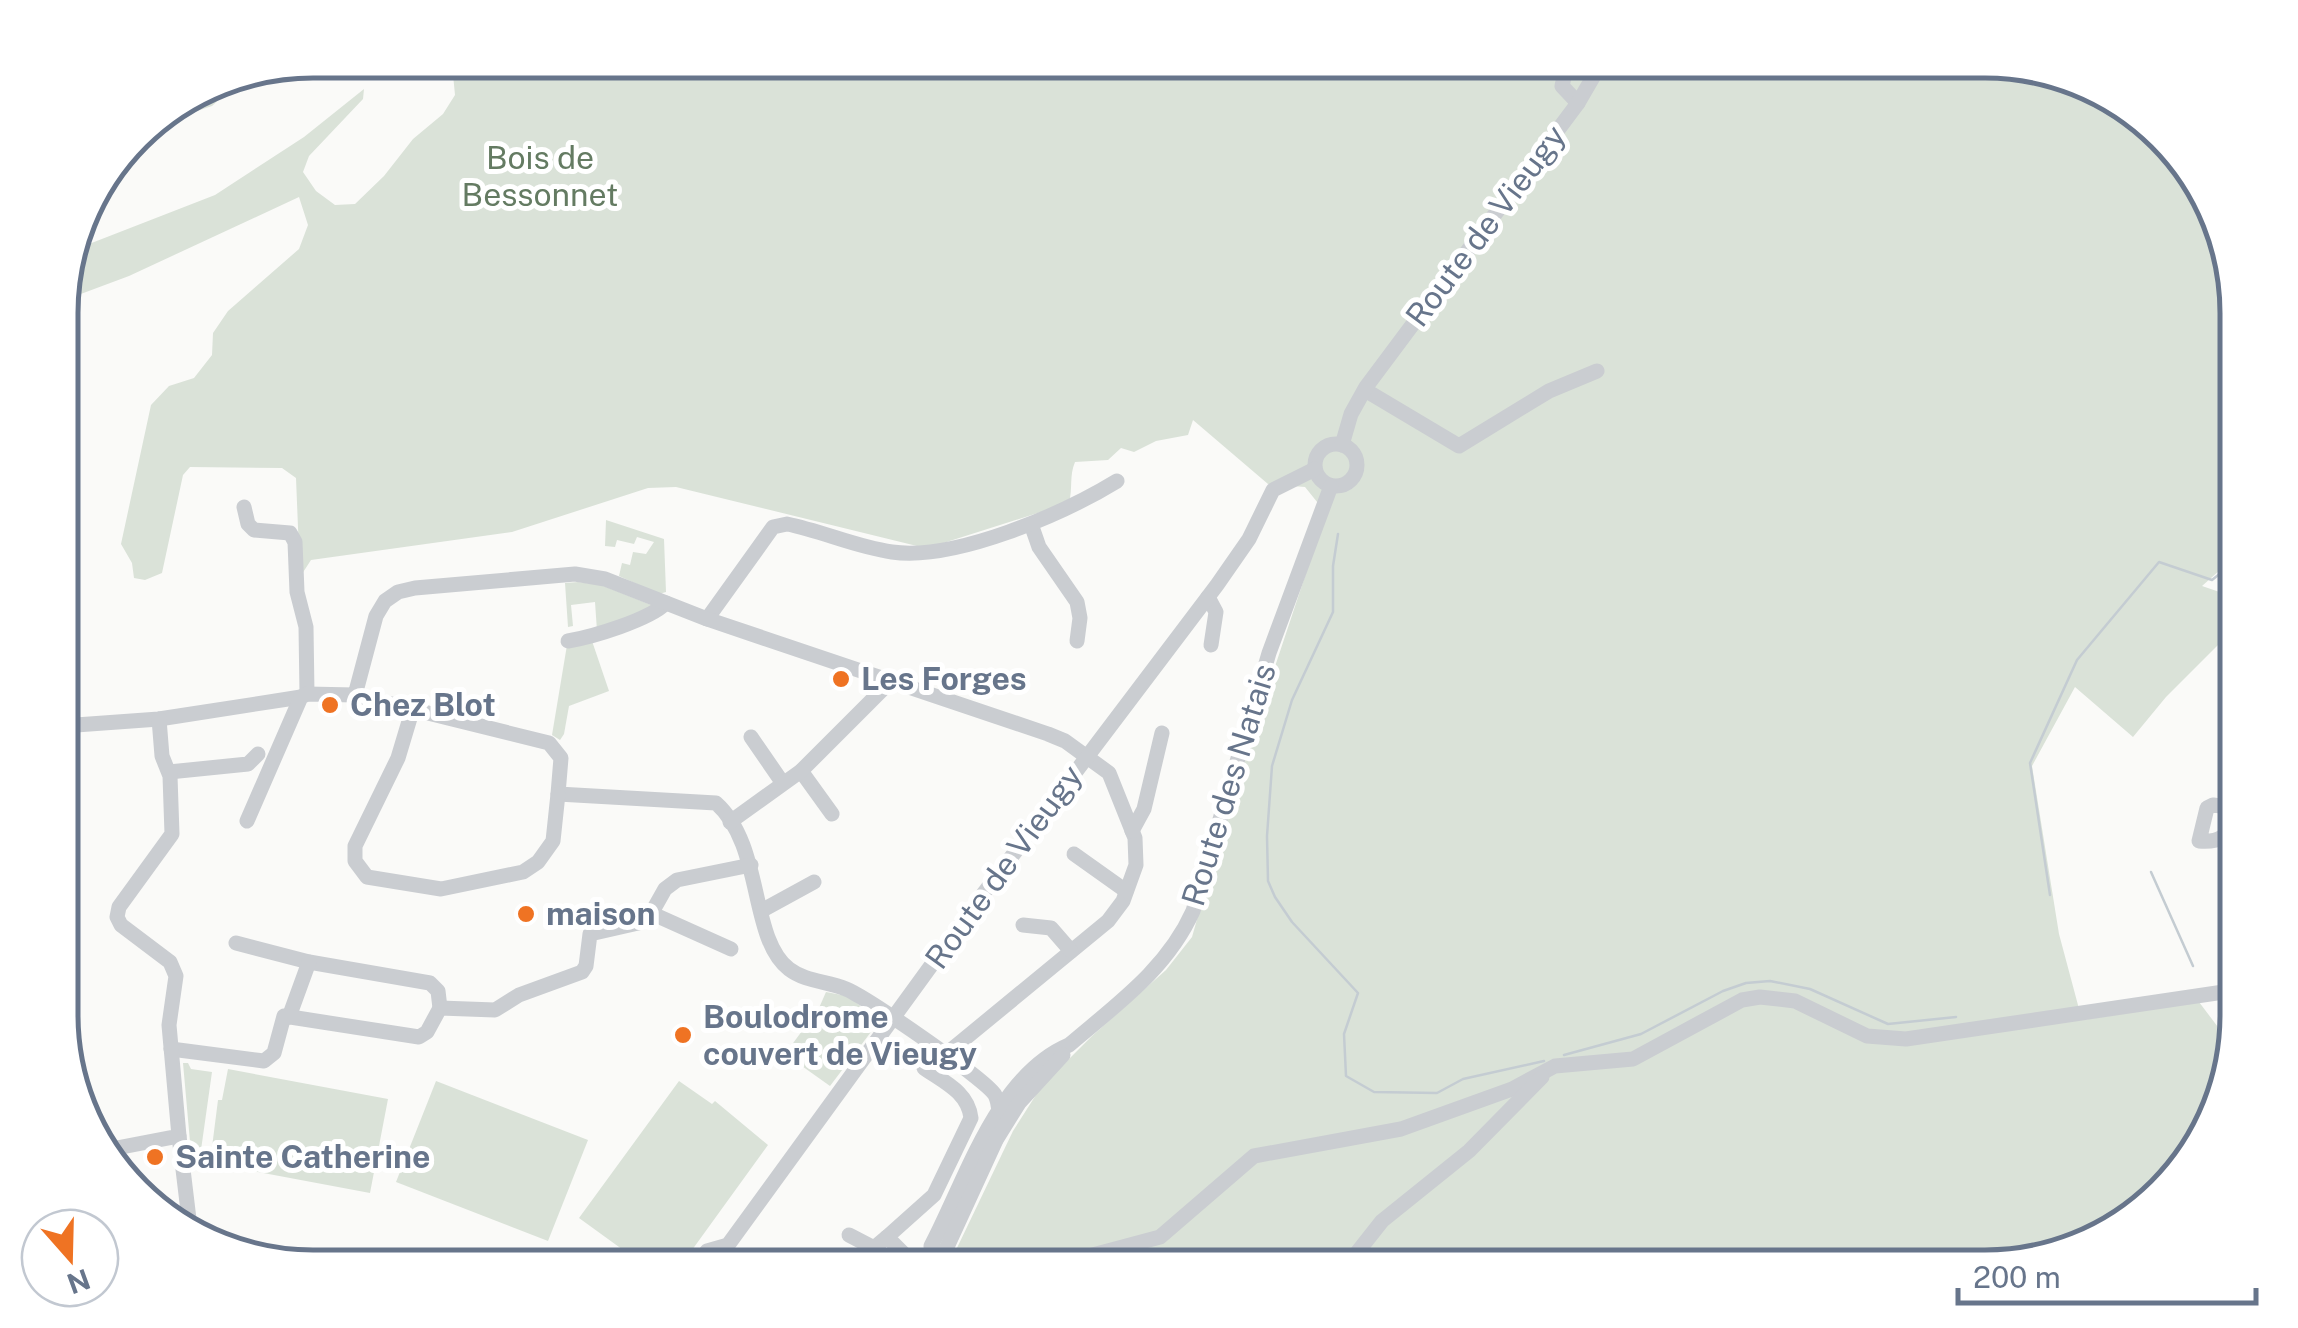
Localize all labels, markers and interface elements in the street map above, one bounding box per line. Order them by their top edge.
street label: Route de Vieugy [1398,118,1573,334]
park label: Bois de Bessonnet [462,139,618,213]
street label: Route des Natais [1174,659,1283,910]
place label: Les Forges [861,660,1027,697]
marker: Les Forges [830,668,852,690]
place label: Chez Blot [350,686,496,723]
marker: Chez Blot [319,694,341,716]
street label: Route de Vieugy [917,758,1090,976]
place label: maison [546,895,655,932]
marker: maison [515,903,537,925]
place label: Boulodrome couvert de Vieugy [703,998,977,1072]
marker: Boulodrome couvert de Vieugy [672,1024,694,1046]
place label: Sainte Catherine [175,1138,431,1175]
marker: Sainte Catherine [144,1146,166,1168]
north arrow [20,1208,120,1308]
scale bar [1958,1243,2256,1305]
text: 200 m [1973,1259,2061,1295]
text: N [63,1263,95,1301]

